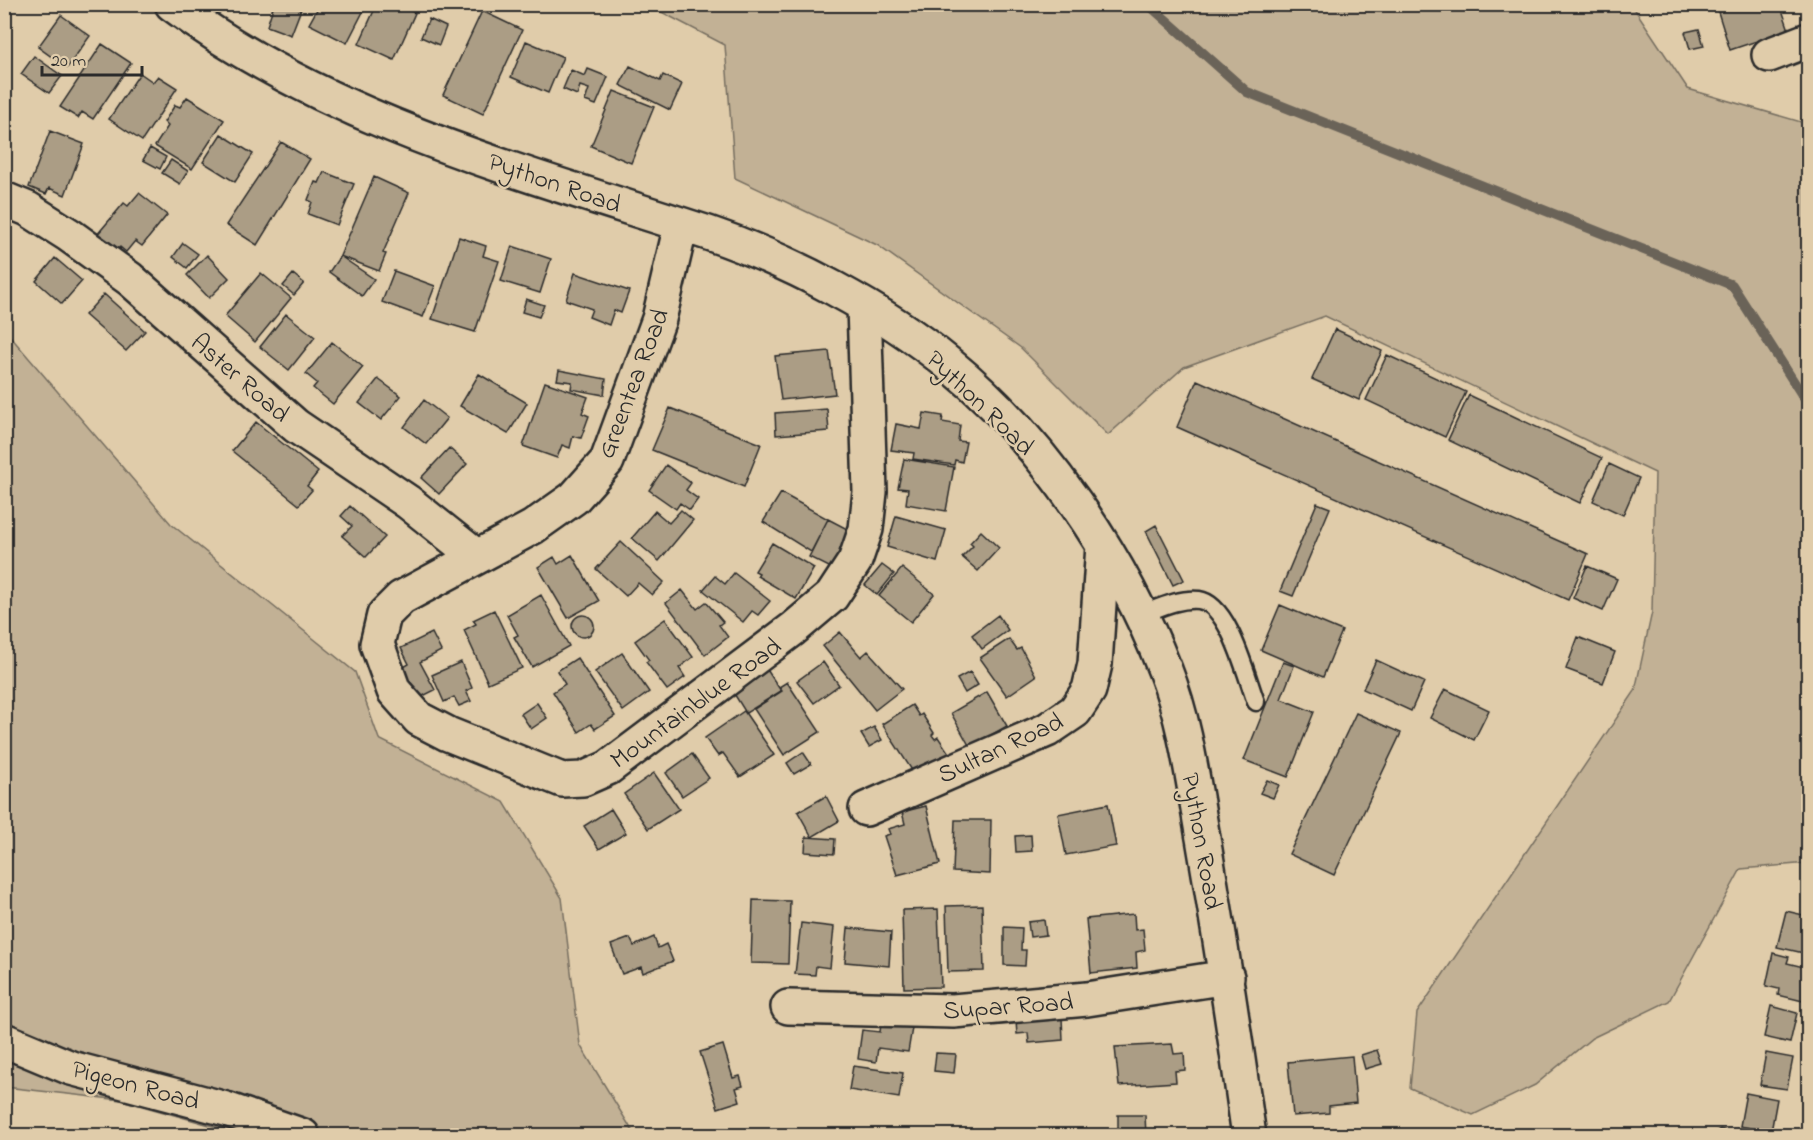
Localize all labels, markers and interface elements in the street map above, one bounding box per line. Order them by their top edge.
scale bar [42,39,142,77]
text: 20 m [51,49,86,75]
street label: Python Road [482,144,626,225]
street label: Greentea Road [589,303,681,465]
street label: Aster Road [181,325,297,433]
street label: Python Road [916,342,1042,466]
street label: Mountainblue Road [603,629,791,780]
street label: Sultan Road [932,704,1071,795]
street label: Python Road [1169,770,1231,913]
street label: Supar Road [942,984,1075,1032]
street label: Pigeon Road [67,1052,204,1122]

